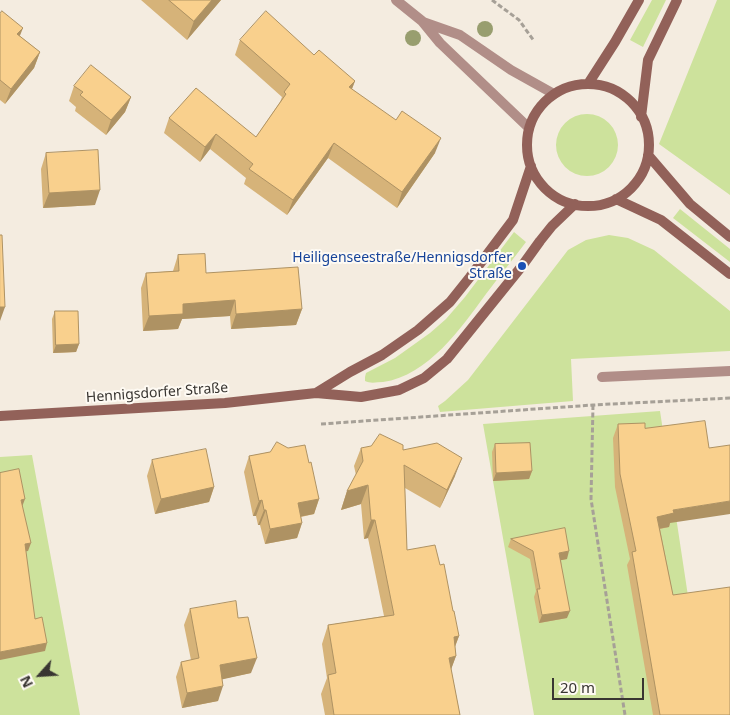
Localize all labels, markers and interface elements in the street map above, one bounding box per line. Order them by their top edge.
place label: Heiligenseestraße/Hennigsdorfer Straße [292,250,512,282]
marker: Heiligenseestraße/Hennigsdorfer Straße [516,260,528,272]
street label: Hennigsdorfer Straße [85,380,229,406]
north arrow [15,650,65,700]
scale bar [555,668,648,700]
text: N [15,673,37,691]
text: 20 m [560,677,595,697]

